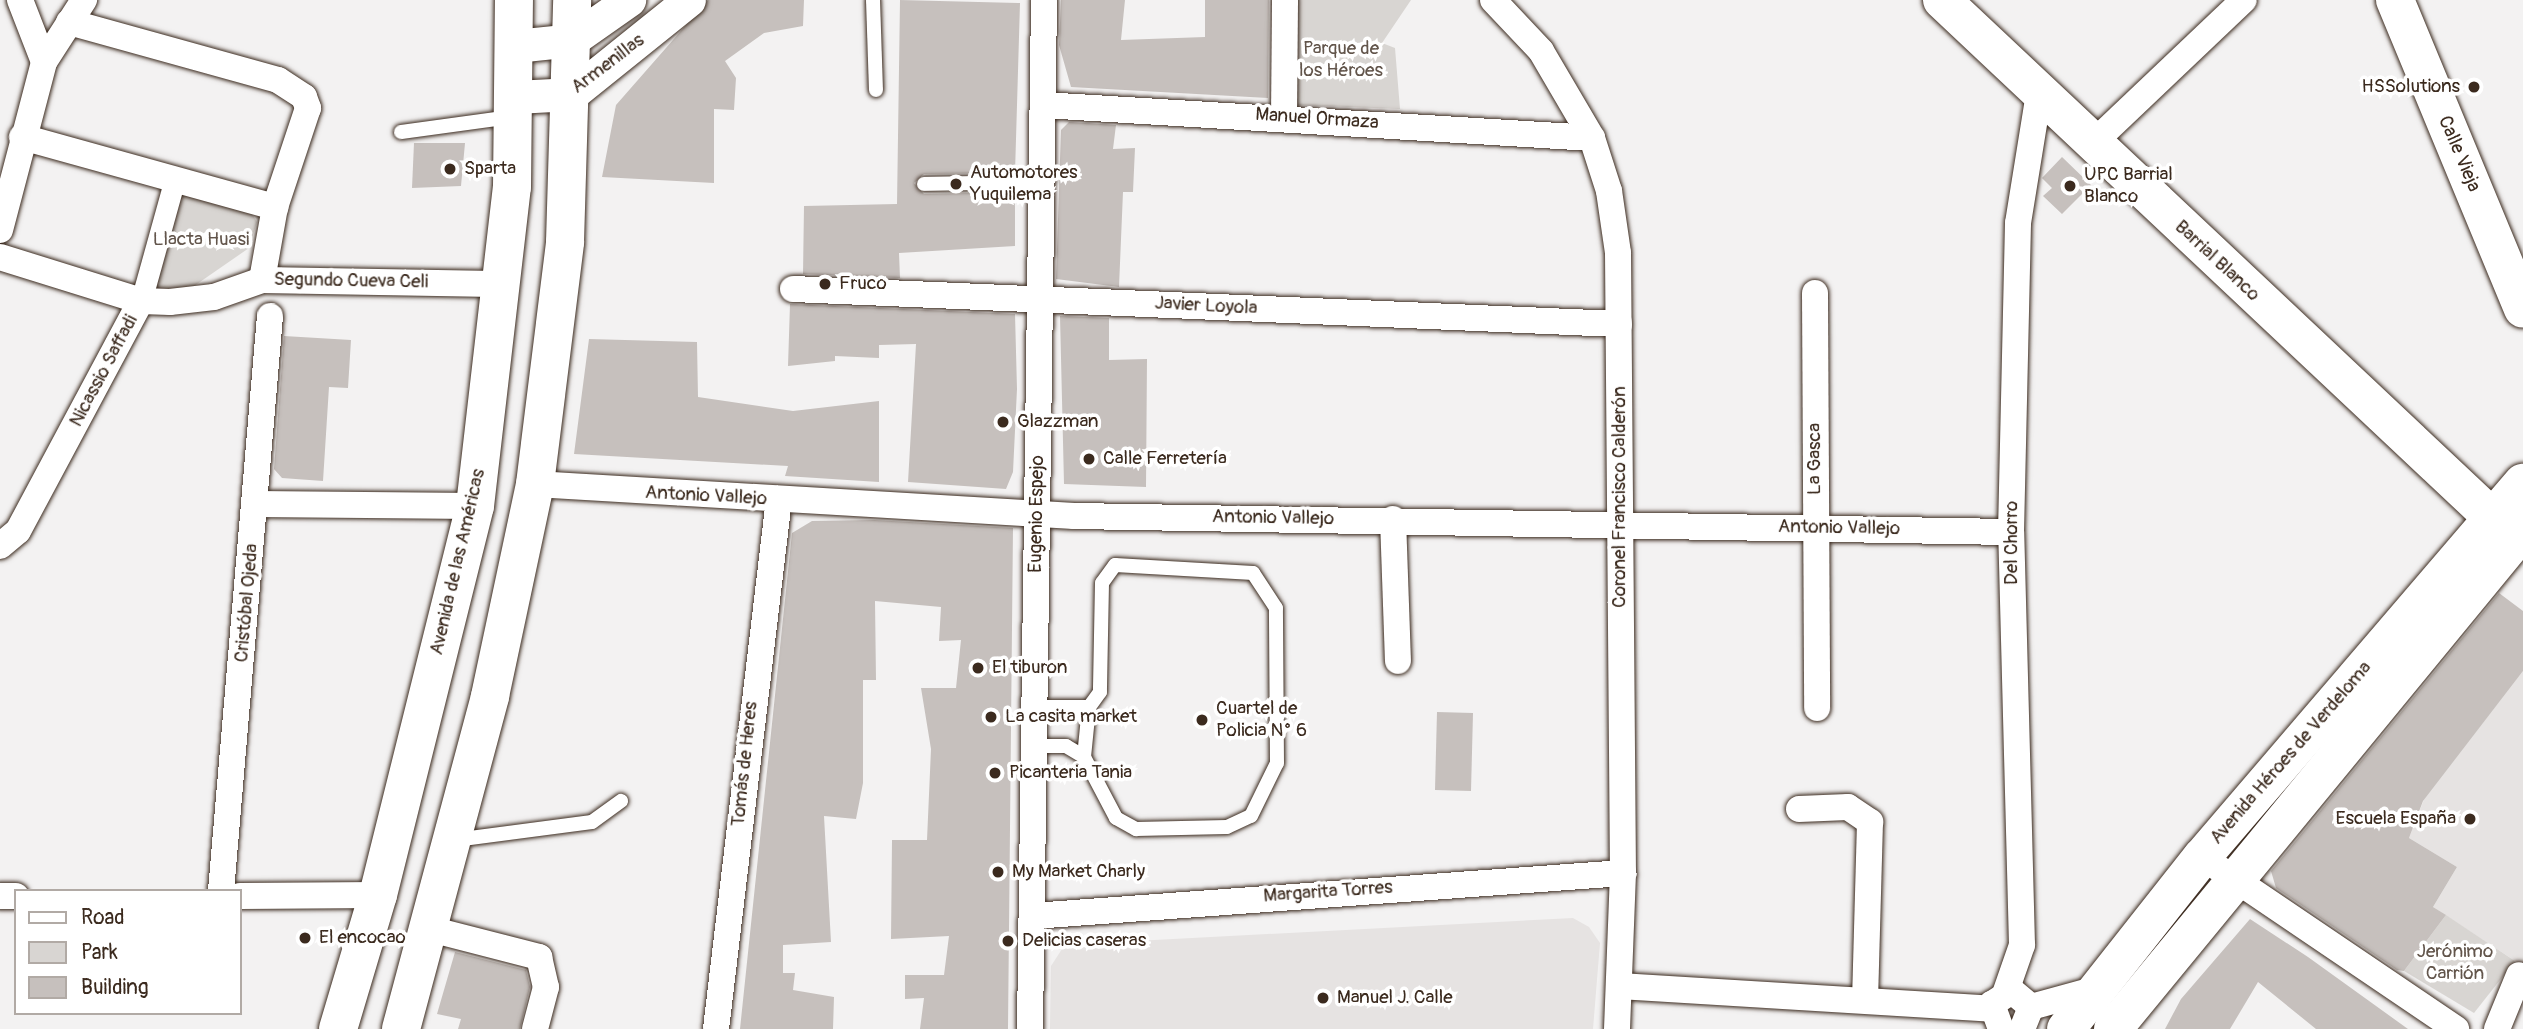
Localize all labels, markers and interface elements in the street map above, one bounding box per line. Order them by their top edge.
street label: Armenillas [567,29,649,99]
park label: Parque de los Héroes [1299,38,1383,82]
place label: HSSolutions [2362,76,2460,98]
marker: HSSolutions [2466,79,2482,95]
street label: Manuel Ormaza [1255,103,1379,135]
street label: Calle Vieja [2433,113,2485,195]
place label: Sparta [464,158,516,180]
marker: Sparta [442,161,458,177]
place label: Automotores Yuquilema [970,162,1078,206]
place label: UPC Barrial Blanco [2084,164,2173,208]
marker: Automotores Yuquilema [948,176,964,192]
marker: UPC Barrial Blanco [2062,178,2078,194]
street label: Barrial Blanco [2170,216,2264,306]
park label: Llacta Huasi [153,229,249,251]
street label: Segundo Cueva Celi [273,268,429,294]
place label: Fruco [839,273,887,295]
marker: Fruco [817,276,833,292]
street label: Javier Loyola [1154,292,1258,320]
street label: Nicassio Saffadi [65,311,143,431]
street label: Coronel Francisco Calderón [1609,386,1631,608]
place label: Glazzman [1017,411,1098,433]
marker: Glazzman [995,414,1011,430]
street label: La Gasca [1804,423,1826,495]
place label: Calle Ferretería [1103,448,1227,470]
marker: Calle Ferretería [1081,451,1097,467]
street label: Eugenio Espejo [1025,455,1049,573]
street label: Avenida de las Américas [426,467,490,657]
street label: Antonio Vallejo [644,481,768,511]
street label: Del Chorro [2001,501,2023,585]
street label: Antonio Vallejo [1212,506,1334,530]
street label: Antonio Vallejo [1778,516,1900,540]
street label: Cristóbal Ojeda [230,543,264,663]
place label: El tiburon [992,657,1068,679]
street label: Avenida Héroes de Verdeloma [2205,657,2377,849]
marker: El tiburon [970,660,986,676]
place label: Cuartel de Policia N° 6 [1216,698,1307,742]
street label: Tomás de Heres [727,700,763,828]
place label: La casita market [1005,706,1137,728]
marker: La casita market [983,709,999,725]
marker: Cuartel de Policia N° 6 [1194,712,1210,728]
place label: Picanteria Tania [1009,762,1132,784]
marker: Picanteria Tania [987,765,1003,781]
place label: Escuela España [2336,808,2456,830]
marker: Escuela España [2462,811,2478,827]
place label: My Market Charly [1012,861,1145,883]
marker: My Market Charly [990,864,1006,880]
street label: Margarita Torres [1263,876,1393,908]
legend [14,889,242,1015]
text: Road [81,904,125,931]
place label: El encocao [319,927,406,949]
marker: El encocao [297,930,313,946]
place label: Delicias caseras [1022,930,1146,952]
marker: Delicias caseras [1000,933,1016,949]
text: Park [81,939,118,966]
park label: Jerónimo Carrión [2417,941,2493,985]
text: Building [81,974,148,1001]
place label: Manuel J. Calle [1337,987,1453,1009]
marker: Manuel J. Calle [1315,990,1331,1006]

